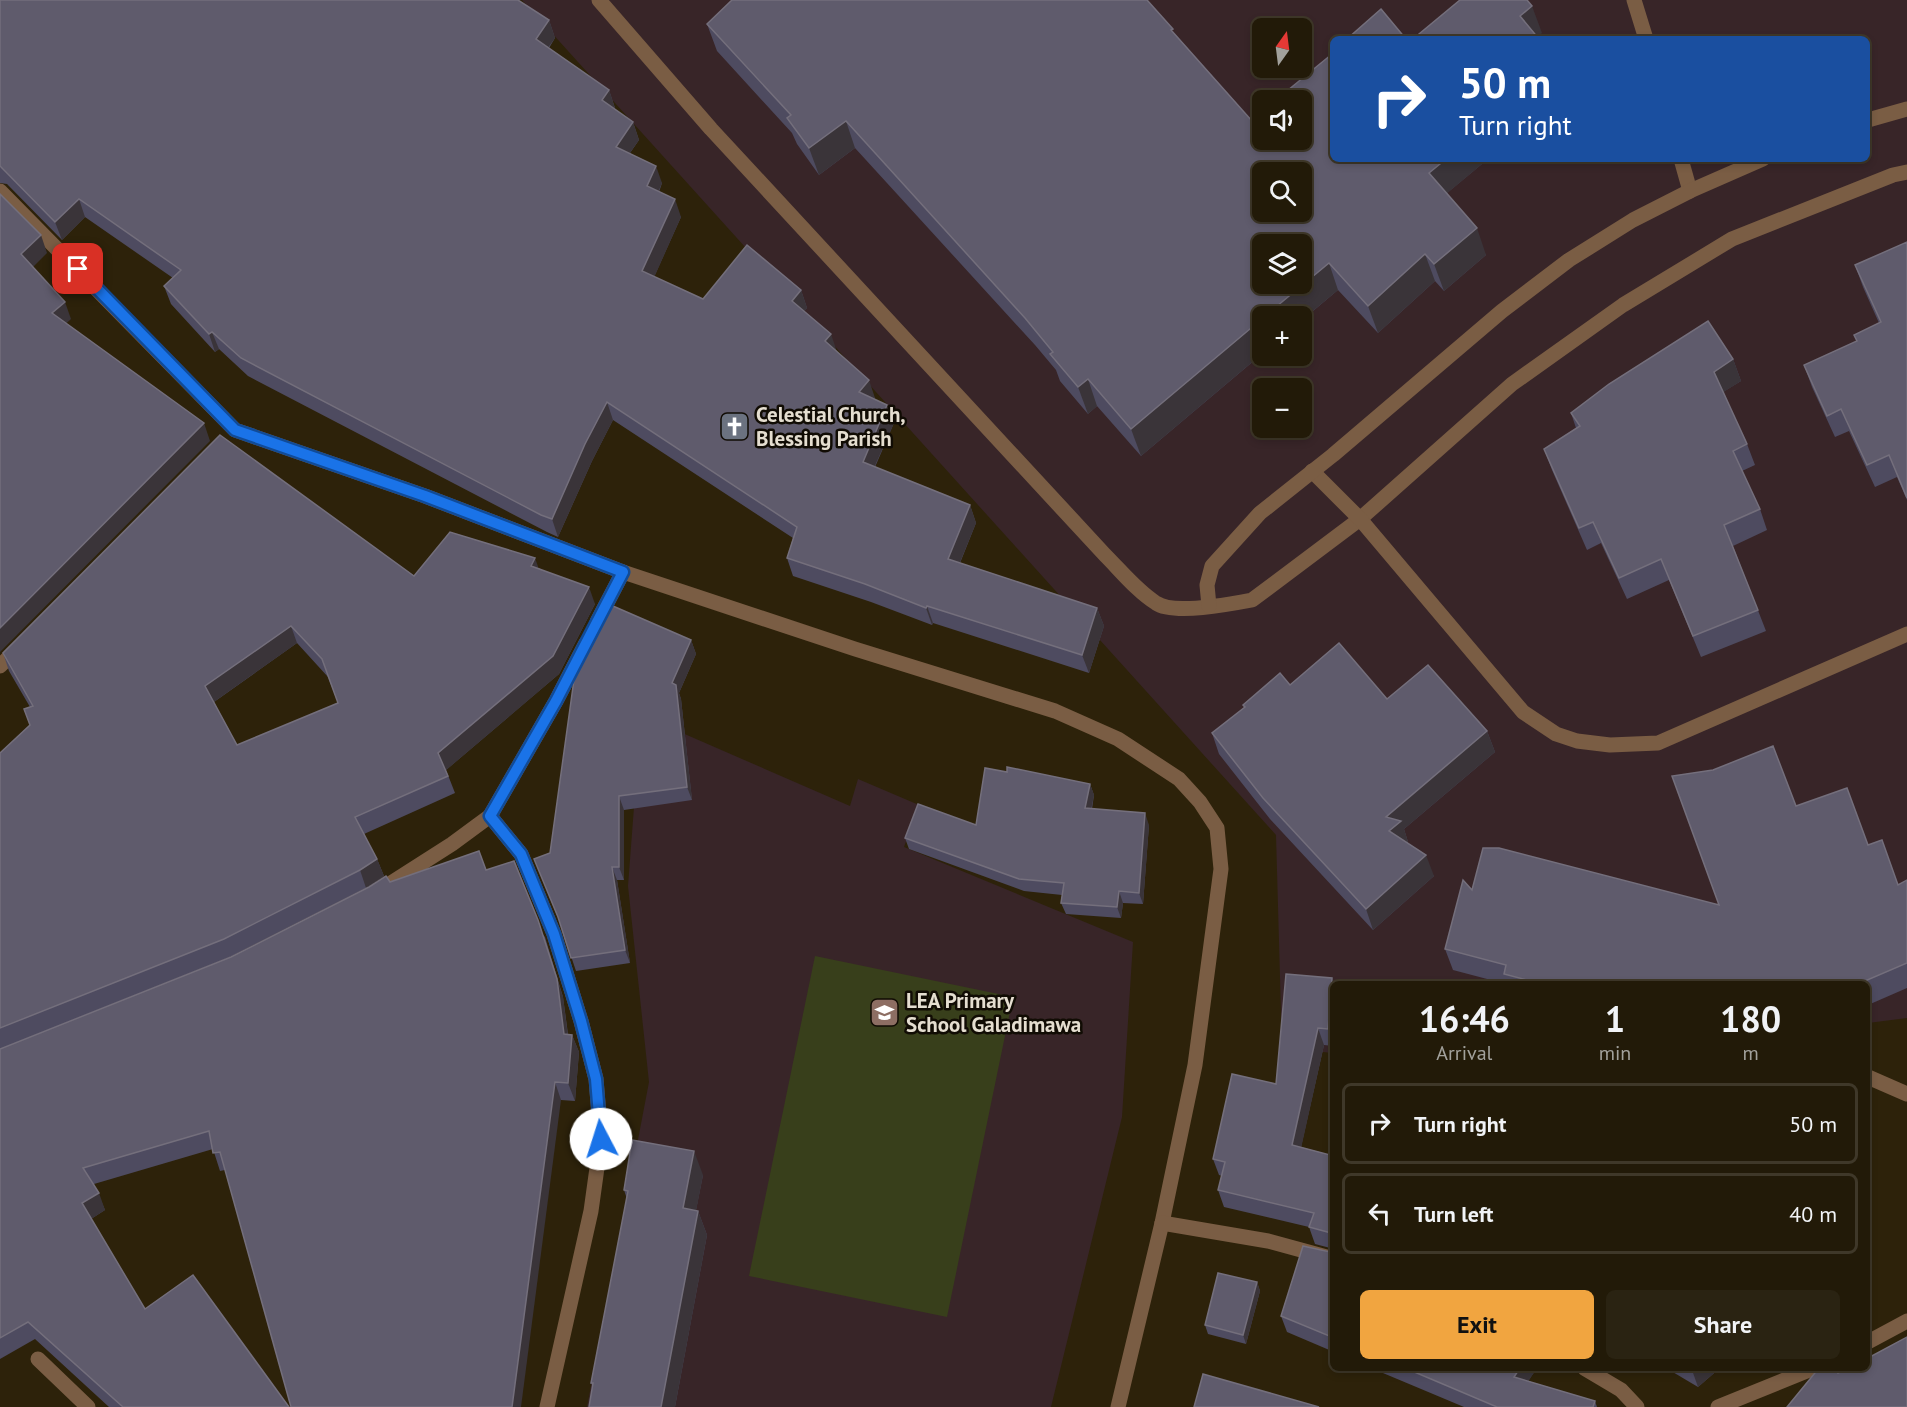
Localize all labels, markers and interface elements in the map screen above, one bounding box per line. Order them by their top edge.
north arrow [1252,18,1312,78]
map controls [1252,18,1312,438]
text: 50 m [1459,55,1551,110]
icon: right [1360,60,1438,138]
button: sound [1252,90,1312,150]
text: Turn right [1459,108,1572,142]
button: search [1252,162,1312,222]
button: layers [1252,234,1312,294]
pin [52,243,103,294]
icon: arrive [61,252,94,285]
button: + [1252,306,1312,366]
button: − [1252,378,1312,438]
place label: Celestial Church, Blessing Parish [756,401,906,452]
church icon: Celestial Church, Blessing Parish [719,410,751,442]
place label: LEA Primary School Galadimawa [906,987,1081,1038]
text: 16:46 [1419,995,1510,1042]
text: 1 [1605,995,1625,1042]
text: 180 [1720,995,1781,1042]
school or university icon: LEA Primary School Galadimawa [869,996,901,1028]
text: Arrival [1436,1040,1492,1066]
text: min [1599,1040,1631,1066]
text: m [1743,1040,1759,1066]
position arrow [569,1107,633,1171]
icon: right [1363,1107,1396,1140]
text: Turn right [1414,1110,1506,1138]
text: 50 m [1789,1110,1837,1138]
icon: left [1363,1197,1396,1230]
text: Turn left [1414,1200,1494,1228]
text: 40 m [1789,1200,1837,1228]
button: Exit [1360,1290,1594,1359]
button: Share [1606,1290,1840,1359]

